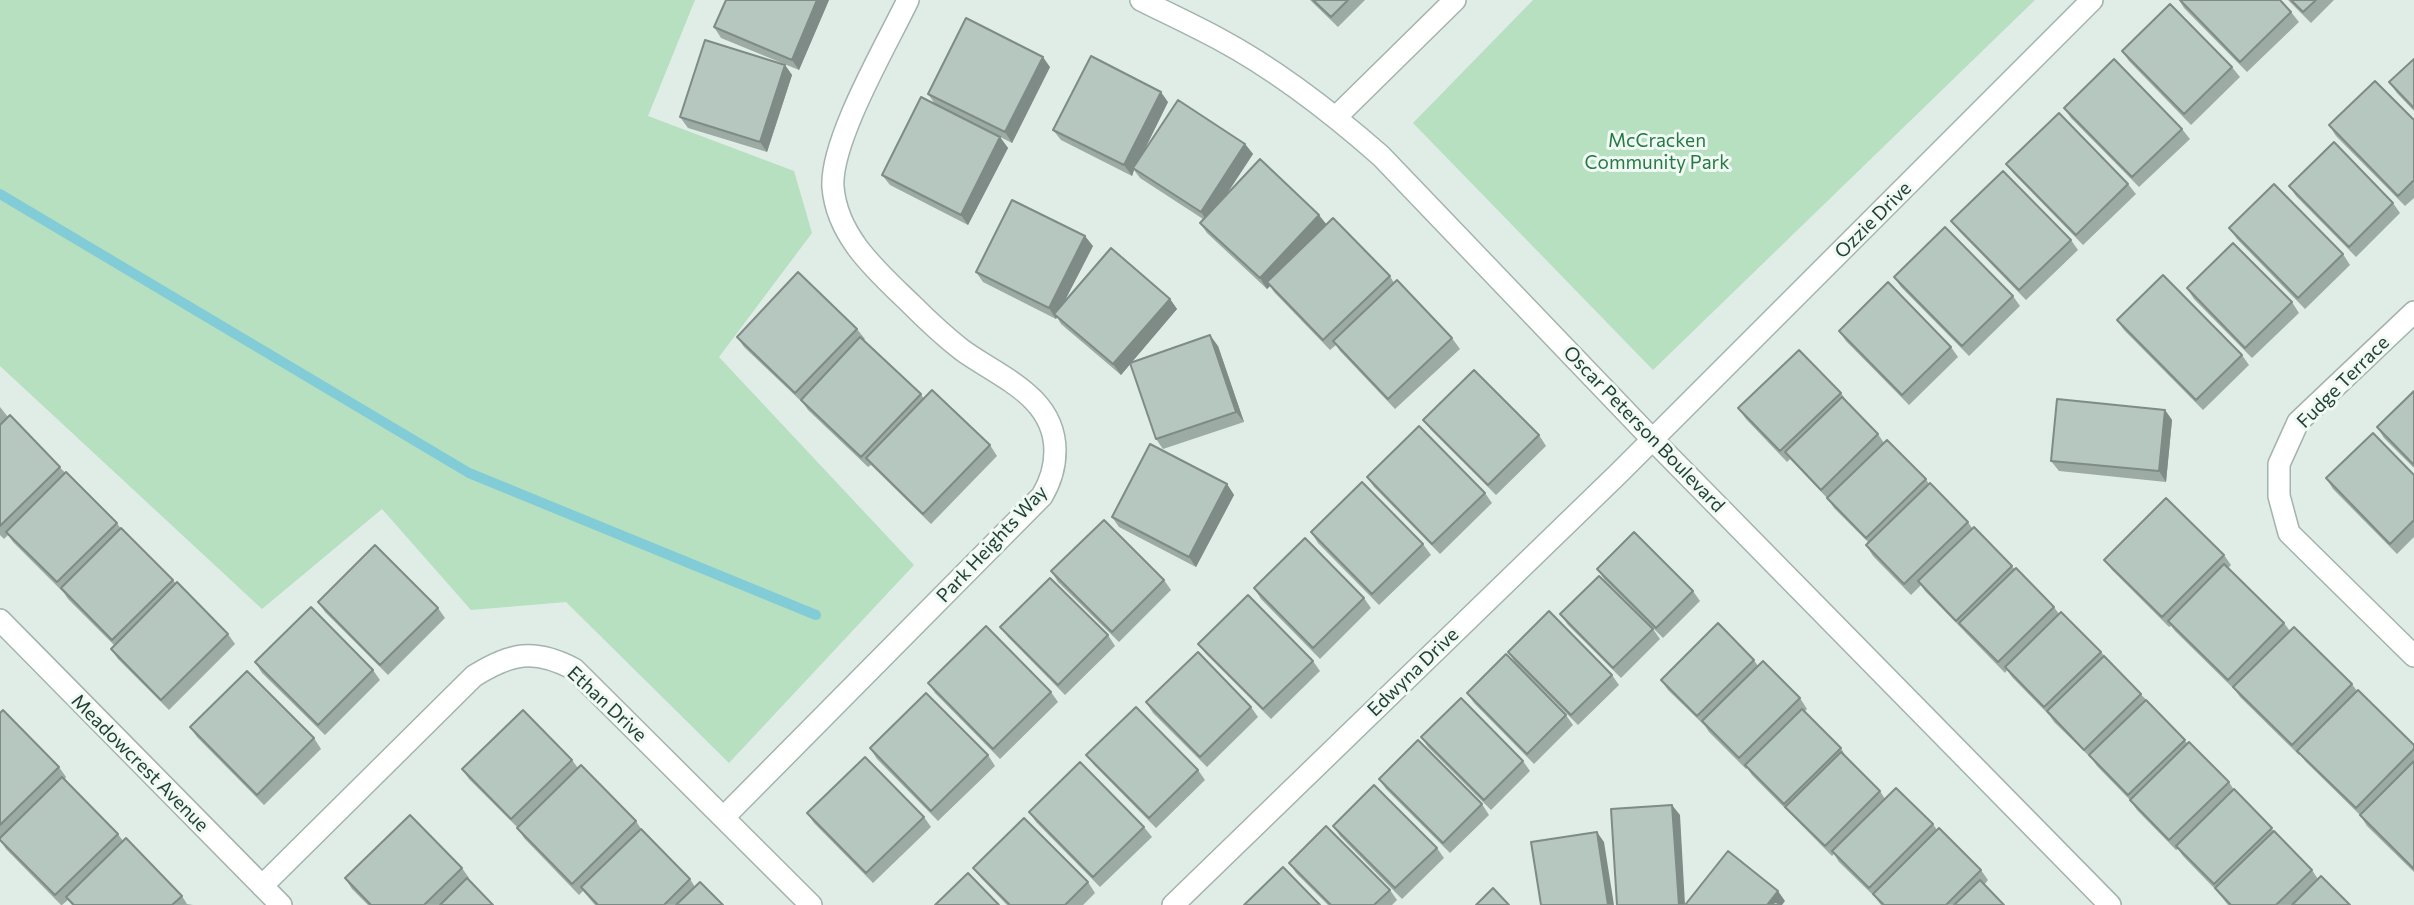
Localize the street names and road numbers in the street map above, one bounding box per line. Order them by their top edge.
street label: Ozzie Drive [1830,177,1916,263]
street label: Fudge Terrace [2292,331,2394,433]
street label: Oscar Peterson Boulevard [1559,341,1729,517]
street label: Park Heights Way [932,481,1052,607]
street label: Edwyna Drive [1363,623,1463,721]
street label: Ethan Drive [563,662,651,746]
street label: Meadowcrest Avenue [67,690,213,836]

